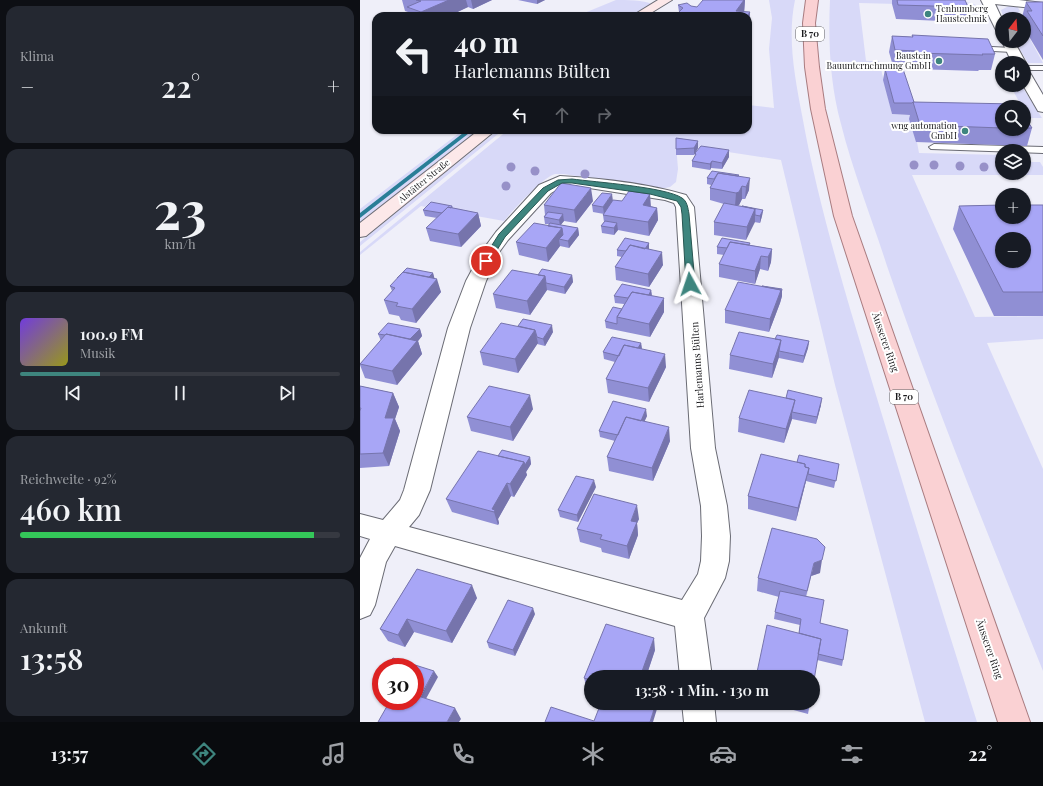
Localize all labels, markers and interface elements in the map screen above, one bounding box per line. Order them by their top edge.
place label: Tenhumberg Haustechnik [936,2,988,24]
marker: Tenhumberg Haustechnik [923,9,933,19]
north arrow [995,12,1031,48]
map controls [995,12,1031,268]
text: 40 m [454,23,519,60]
road number: B 70 [796,27,824,41]
icon: left [388,28,440,80]
text: Klima [20,47,54,64]
place label: Baustein Bauunternehmung GmbH [827,49,932,71]
marker: Baustein Bauunternehmung GmbH [934,56,944,66]
button: sound [995,56,1031,92]
text: Harlemanns Bülten [454,59,610,83]
text: 22° [161,66,200,106]
text: − [20,71,34,101]
text: + [327,71,340,101]
button: search [995,100,1031,136]
icon: left [509,104,531,126]
icon: ahead [551,104,573,126]
icon: right [593,104,615,126]
place label: wng automation GmbH [891,119,958,141]
marker: wng automation GmbH [960,126,970,136]
button: layers [995,144,1031,180]
street label: Alstätter Straße [394,155,452,205]
text: 23 [154,174,206,243]
button: + [995,188,1031,224]
button: − [995,232,1031,268]
text: km/h [164,235,196,252]
pin [469,244,503,278]
icon: arrive [475,250,497,272]
position arrow [669,263,711,305]
street label: Äusserer Ring [869,309,903,374]
street label: Harlemanns Bülten [687,321,707,409]
text: 100.9 FM [80,324,144,344]
text: Musik [80,344,116,361]
icon: previous [62,382,84,404]
icon: pause [169,382,191,404]
icon: next [276,382,298,404]
road number: B 70 [890,390,918,404]
text: Reichweite · 92% [20,470,117,487]
text: 460 km [20,489,122,529]
street label: Äusserer Ring [973,616,1007,681]
text: Ankunft [20,619,67,636]
text: 13:58 [20,638,84,678]
speed limit sign: 30 [372,658,424,710]
text: 13:58 · 1 Min. · 130 m [635,680,769,700]
icon: directions [190,740,218,768]
icon: music [320,740,348,768]
icon: phone [449,740,477,768]
icon: climate [579,740,607,768]
icon: car [709,740,737,768]
icon: filters [838,740,866,768]
text: 13:57 [51,742,88,766]
text: 22° [968,742,992,766]

